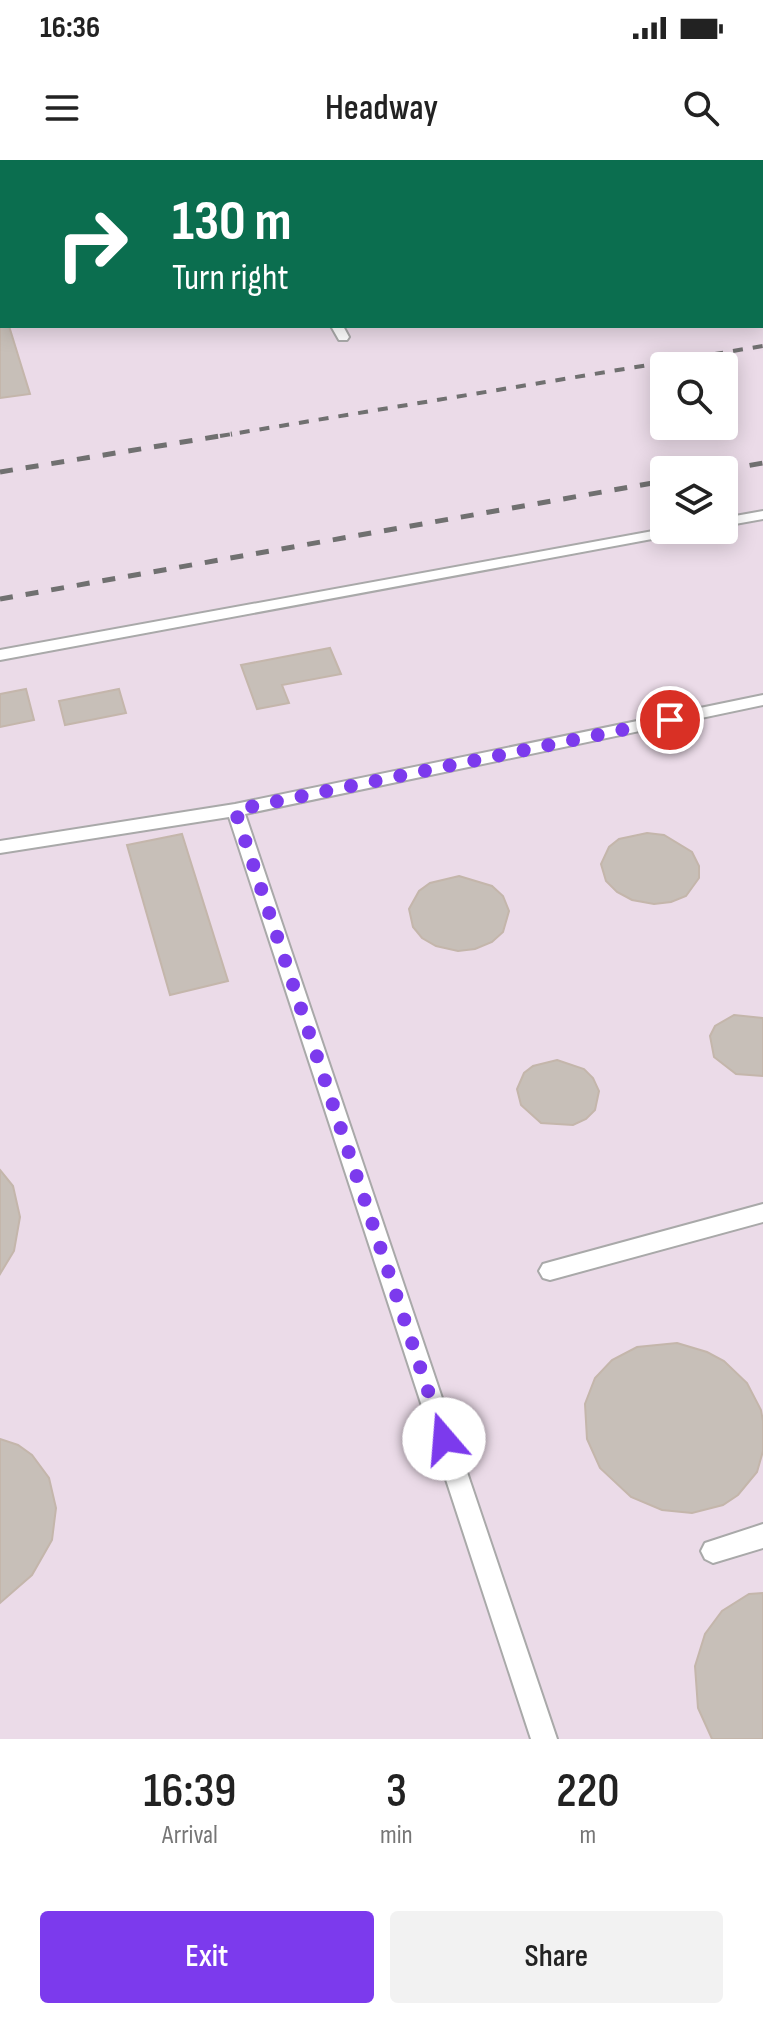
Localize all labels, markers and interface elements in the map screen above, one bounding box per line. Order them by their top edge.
text: 16:36 [40,10,100,46]
icon: menu [40,86,84,130]
icon: search [679,86,723,130]
text: Headway [325,87,438,130]
text: 130 m [172,189,292,256]
icon: right [40,192,144,296]
text: Turn right [172,257,289,300]
map controls [650,352,738,544]
button: search [650,352,738,440]
button: layers [650,456,738,544]
pin [636,686,704,754]
icon: arrive [648,698,692,742]
position arrow [402,1397,486,1481]
text: 16:39 [144,1763,237,1820]
text: 3 [386,1763,407,1820]
text: 220 [556,1763,619,1820]
text: Arrival [162,1820,218,1851]
text: min [380,1820,413,1851]
text: m [579,1820,596,1851]
button: Exit [40,1911,374,2003]
button: Share [390,1911,723,2003]

